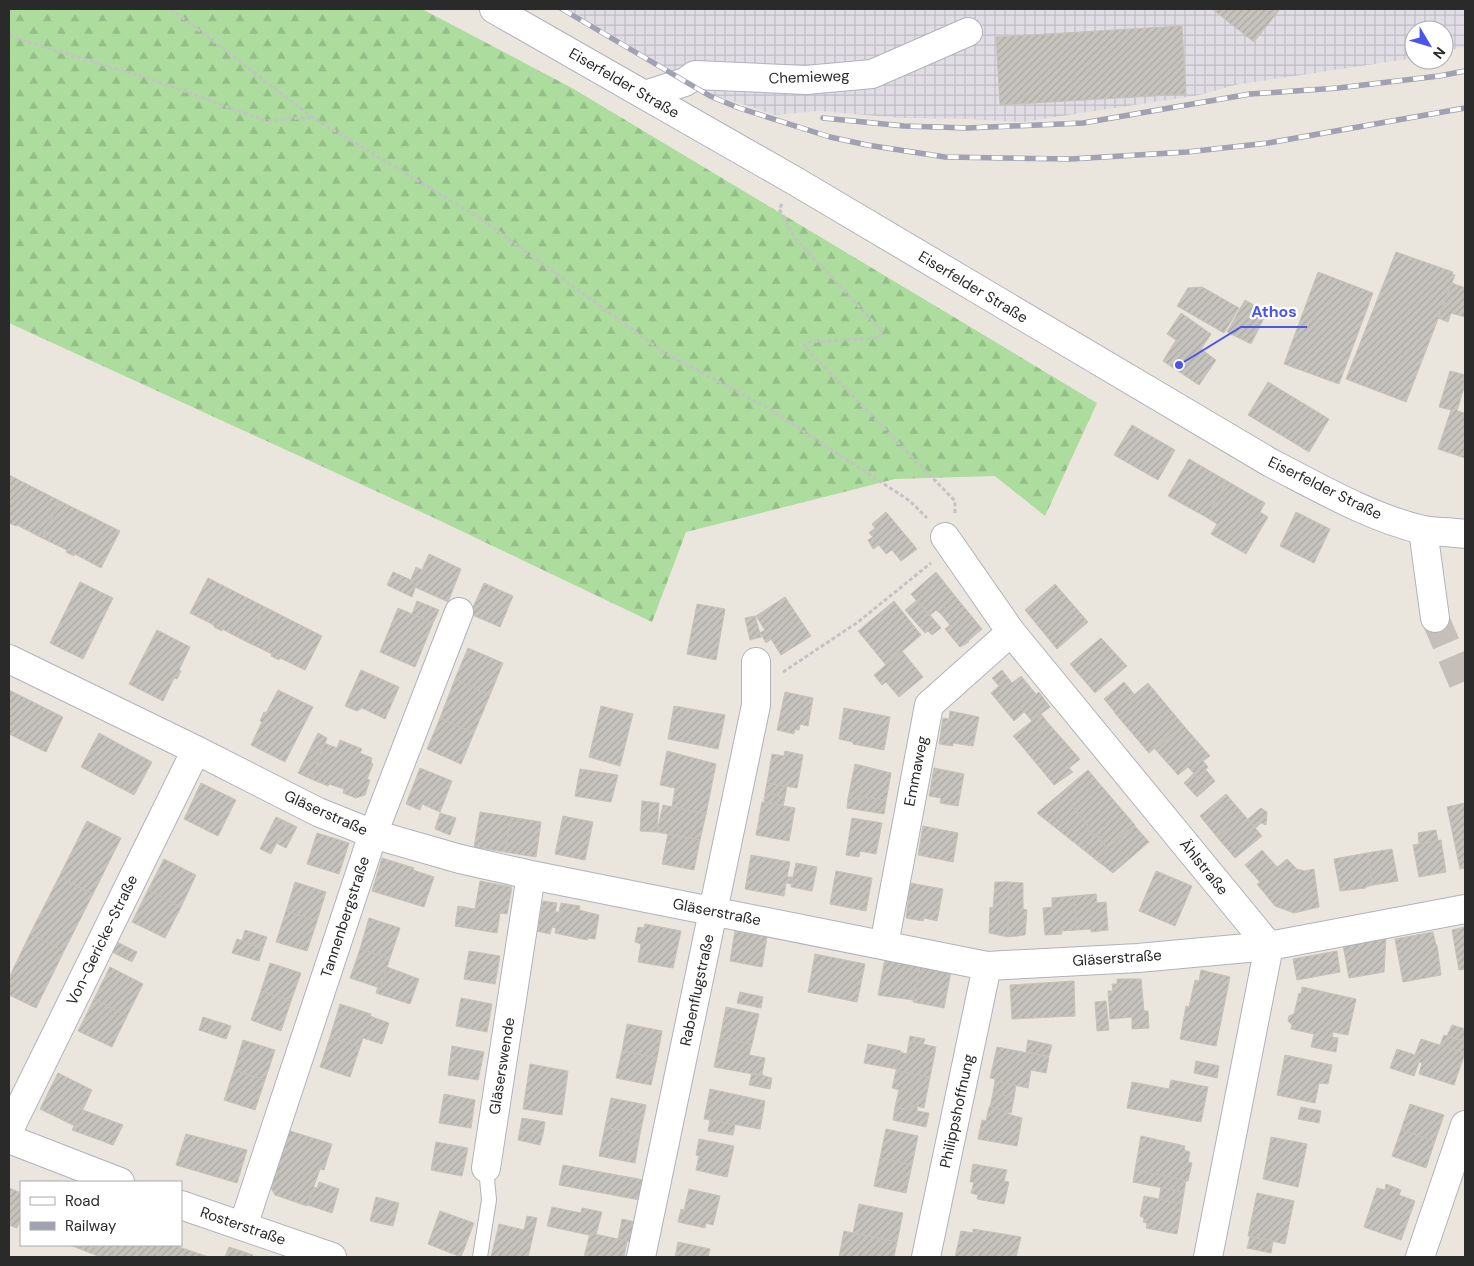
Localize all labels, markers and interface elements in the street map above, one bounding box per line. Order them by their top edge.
north arrow [1404,20,1454,70]
street label: Eiserfelder Straße [565,43,683,123]
text: N [1429,43,1449,63]
street label: Chemieweg [768,66,850,88]
street label: Eiserfelder Straße [915,246,1031,328]
callout: Athos [1241,296,1307,327]
text: Athos [1251,301,1297,322]
street label: Eiserfelder Straße [1265,452,1385,524]
street label: Emmaweg [899,734,933,808]
street label: Gläserstraße [281,786,371,840]
street label: Ählstraße [1175,835,1233,899]
street label: Tannenbergstraße [316,854,374,980]
street label: Von-Gericke-Straße [62,872,142,1008]
street label: Gläserstraße [671,894,763,930]
street label: Rabenflugstraße [675,932,719,1048]
street label: Gläserstraße [1072,945,1162,971]
street label: Gläserswende [484,1016,520,1116]
street label: Philippshoffnung [935,1052,979,1170]
legend [20,1181,182,1246]
text: Road [65,1191,100,1211]
street label: Rosterstraße [198,1202,288,1250]
text: Railway [65,1216,117,1236]

